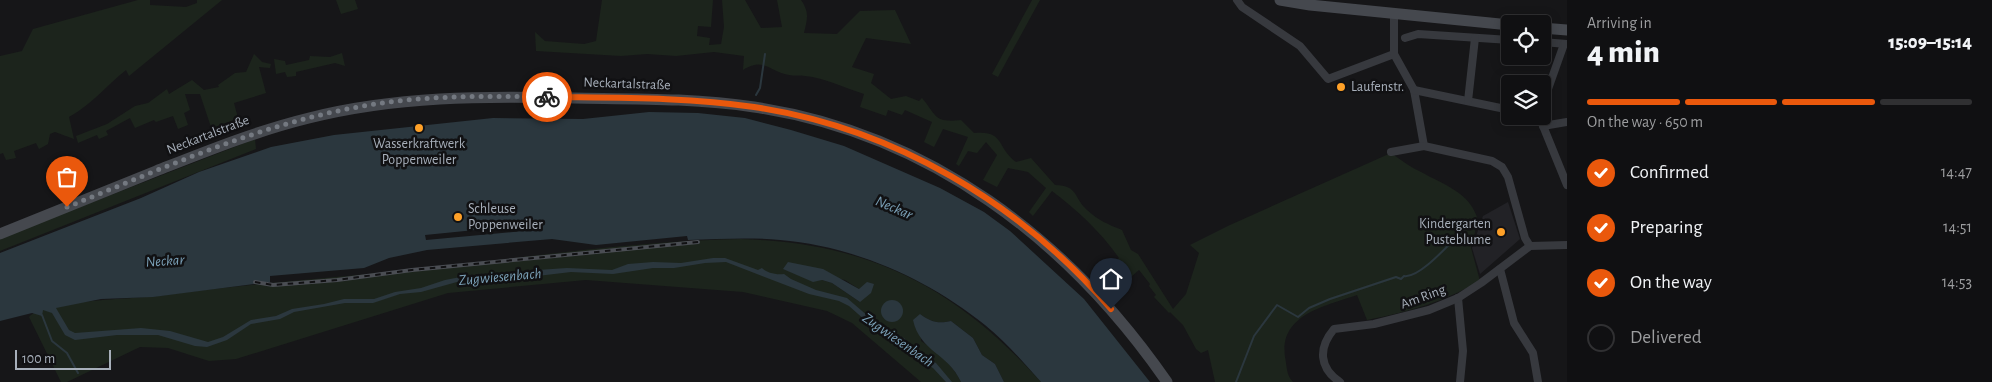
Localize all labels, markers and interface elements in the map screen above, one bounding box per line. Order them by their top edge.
map controls [1501,15,1551,125]
button: locate [1501,15,1551,65]
text: Arriving in [1587,15,1652,31]
text: 15:09–15:14 [1888,33,1972,52]
text: 4 min [1587,36,1660,68]
courier [522,72,572,122]
street label: Neckartalstraße [583,75,671,93]
button: layers [1501,75,1551,125]
place label: Laufenstr. [1351,80,1404,94]
marker: Laufenstr. [1335,81,1347,93]
icon: bike [533,83,561,111]
street label: Neckartalstraße [165,113,251,157]
text: On the way · 650 m [1587,114,1703,130]
marker: Wasserkraftwerk Poppenweiler [413,122,425,134]
place label: Wasserkraftwerk Poppenweiler [373,137,466,167]
pin [46,156,88,207]
icon: check [1587,159,1615,187]
icon: bag [53,163,81,191]
text: Confirmed [1630,163,1709,182]
text: 14:47 [1941,164,1972,180]
water label: Neckar [873,194,916,223]
place label: Schleuse Poppenweiler [468,202,543,232]
marker: Schleuse Poppenweiler [452,211,464,223]
icon: check [1587,214,1615,242]
place label: Kindergarten Pusteblume [1419,217,1491,247]
text: Preparing [1630,218,1703,237]
text: 14:51 [1943,219,1972,235]
marker: Kindergarten Pusteblume [1495,226,1507,238]
water label: Neckar [145,252,186,270]
pin [1090,258,1132,309]
icon: home [1097,265,1125,293]
water label: Zugwiesenbach [458,266,542,288]
icon: check [1587,269,1615,297]
text: On the way [1630,273,1712,292]
text: 14:53 [1942,274,1972,290]
street label: Am Ring [1399,282,1447,312]
water label: Zugwiesenbach [860,310,936,370]
text: Delivered [1630,328,1702,347]
scale bar [15,347,111,370]
text: 100 m [22,352,55,366]

